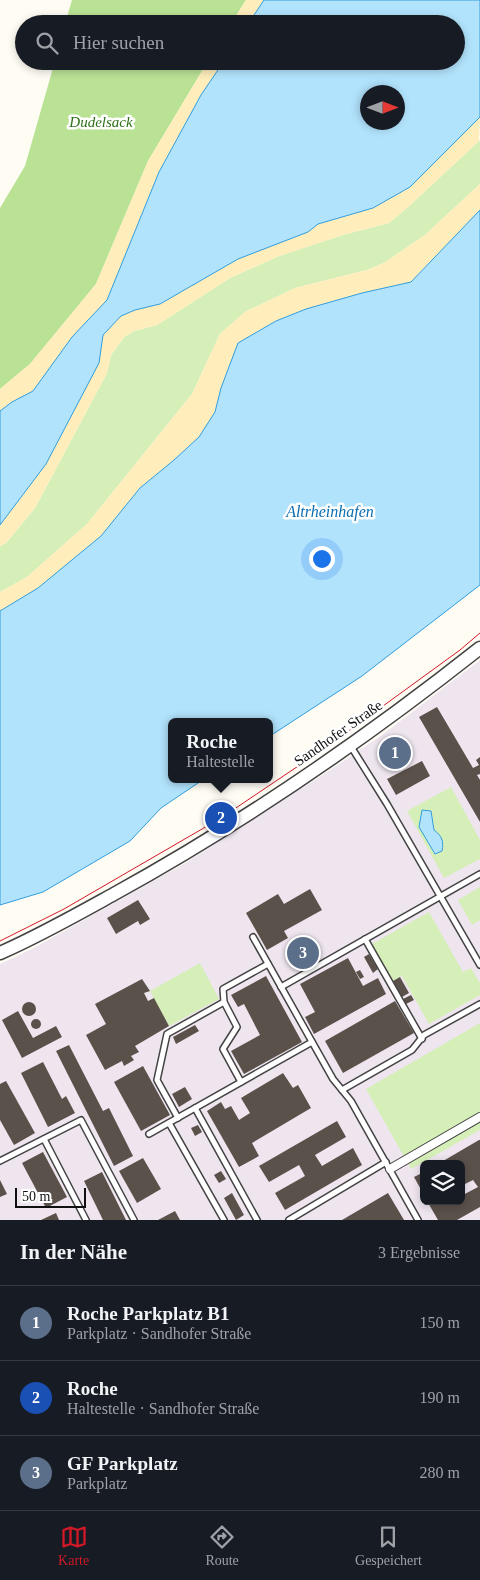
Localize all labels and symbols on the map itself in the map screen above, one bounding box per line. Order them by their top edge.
north arrow [360,85,405,130]
park label: Dudelsack [68,114,133,130]
water label: Altrheinhafen [285,503,374,521]
your location [309,546,335,572]
street label: Sandhofer Straße [291,697,385,769]
pin: 1 [379,734,411,772]
pin: 2 [205,799,237,837]
pin: 3 [287,934,319,972]
scale bar [15,1185,86,1208]

